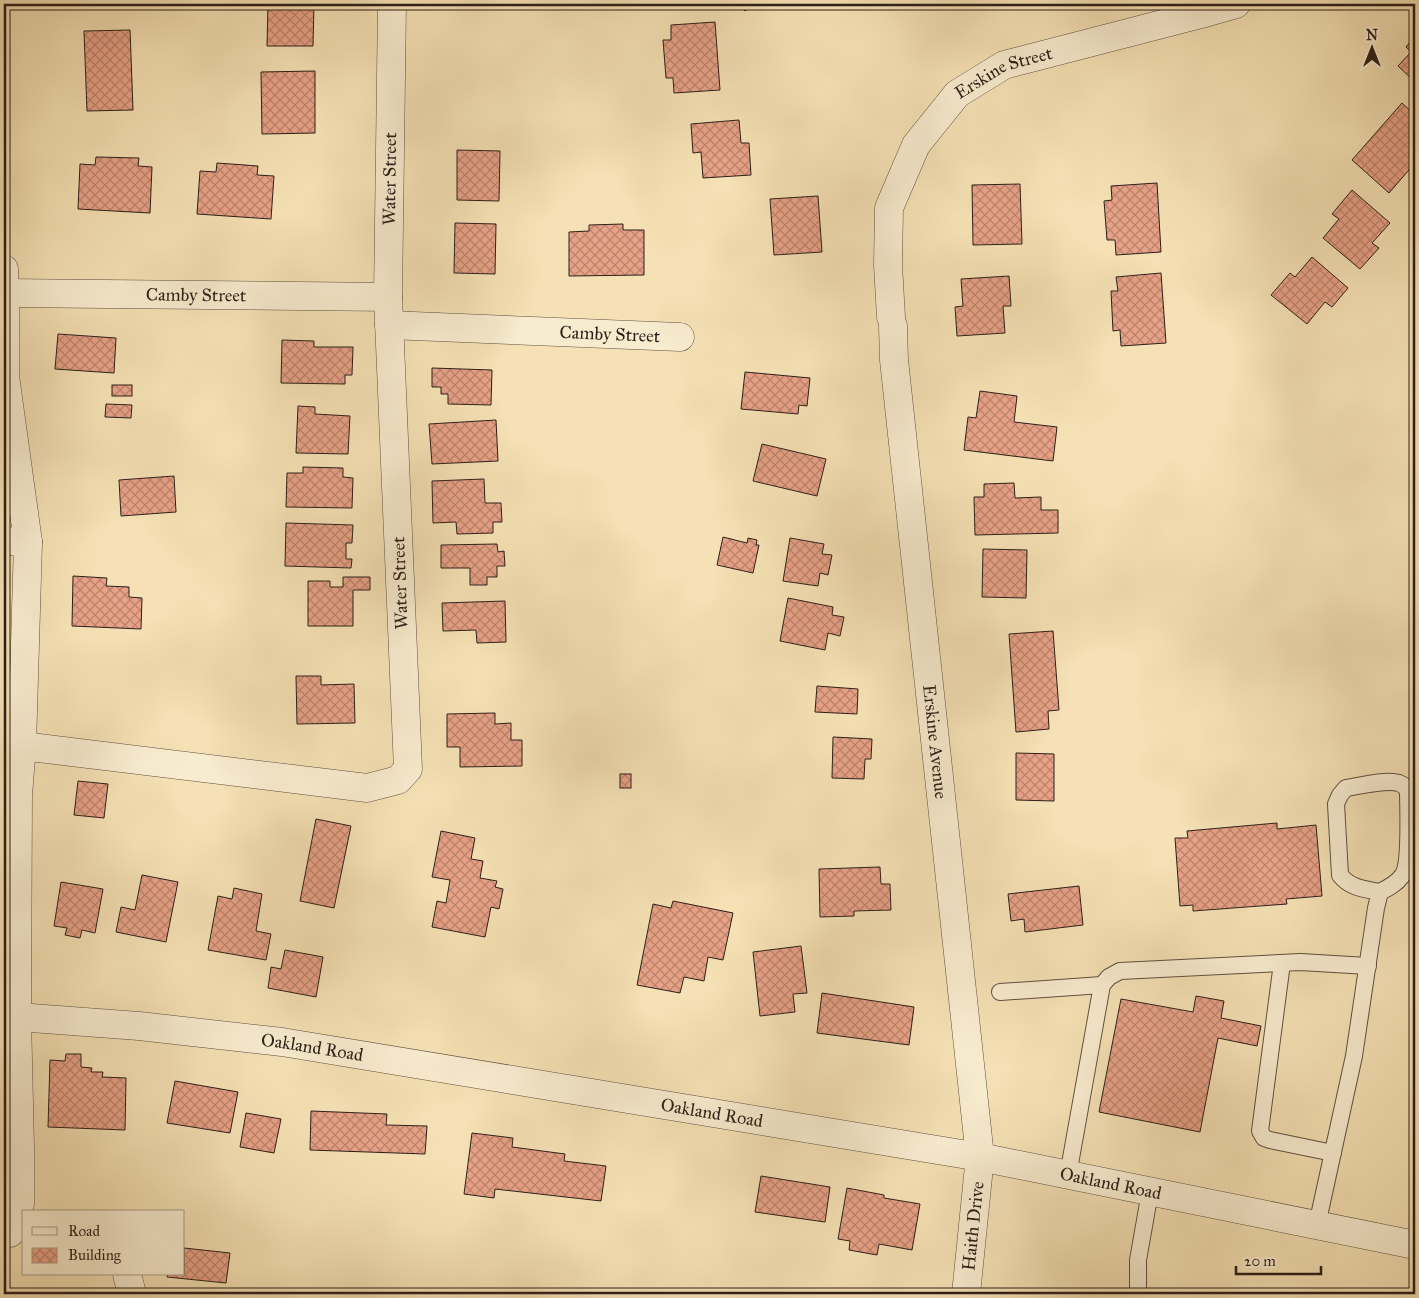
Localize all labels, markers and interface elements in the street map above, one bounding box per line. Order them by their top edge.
north arrow [1346,22,1396,72]
text: N [1366,27,1378,44]
street label: Erskine Street [951,42,1055,104]
street label: Water Street [378,132,401,226]
street label: Camby Street [146,283,247,307]
street label: Camby Street [559,321,661,347]
street label: Water Street [387,535,413,630]
street label: Erskine Avenue [918,684,952,800]
street label: Oakland Road [260,1029,365,1066]
street label: Oakland Road [659,1094,765,1132]
street label: Oakland Road [1058,1162,1163,1204]
street label: Haith Drive [957,1180,989,1272]
legend [22,1210,185,1276]
text: Road [68,1222,100,1240]
scale bar [1236,1243,1322,1275]
text: Building [68,1246,122,1264]
text: 20 m [1244,1252,1276,1270]

